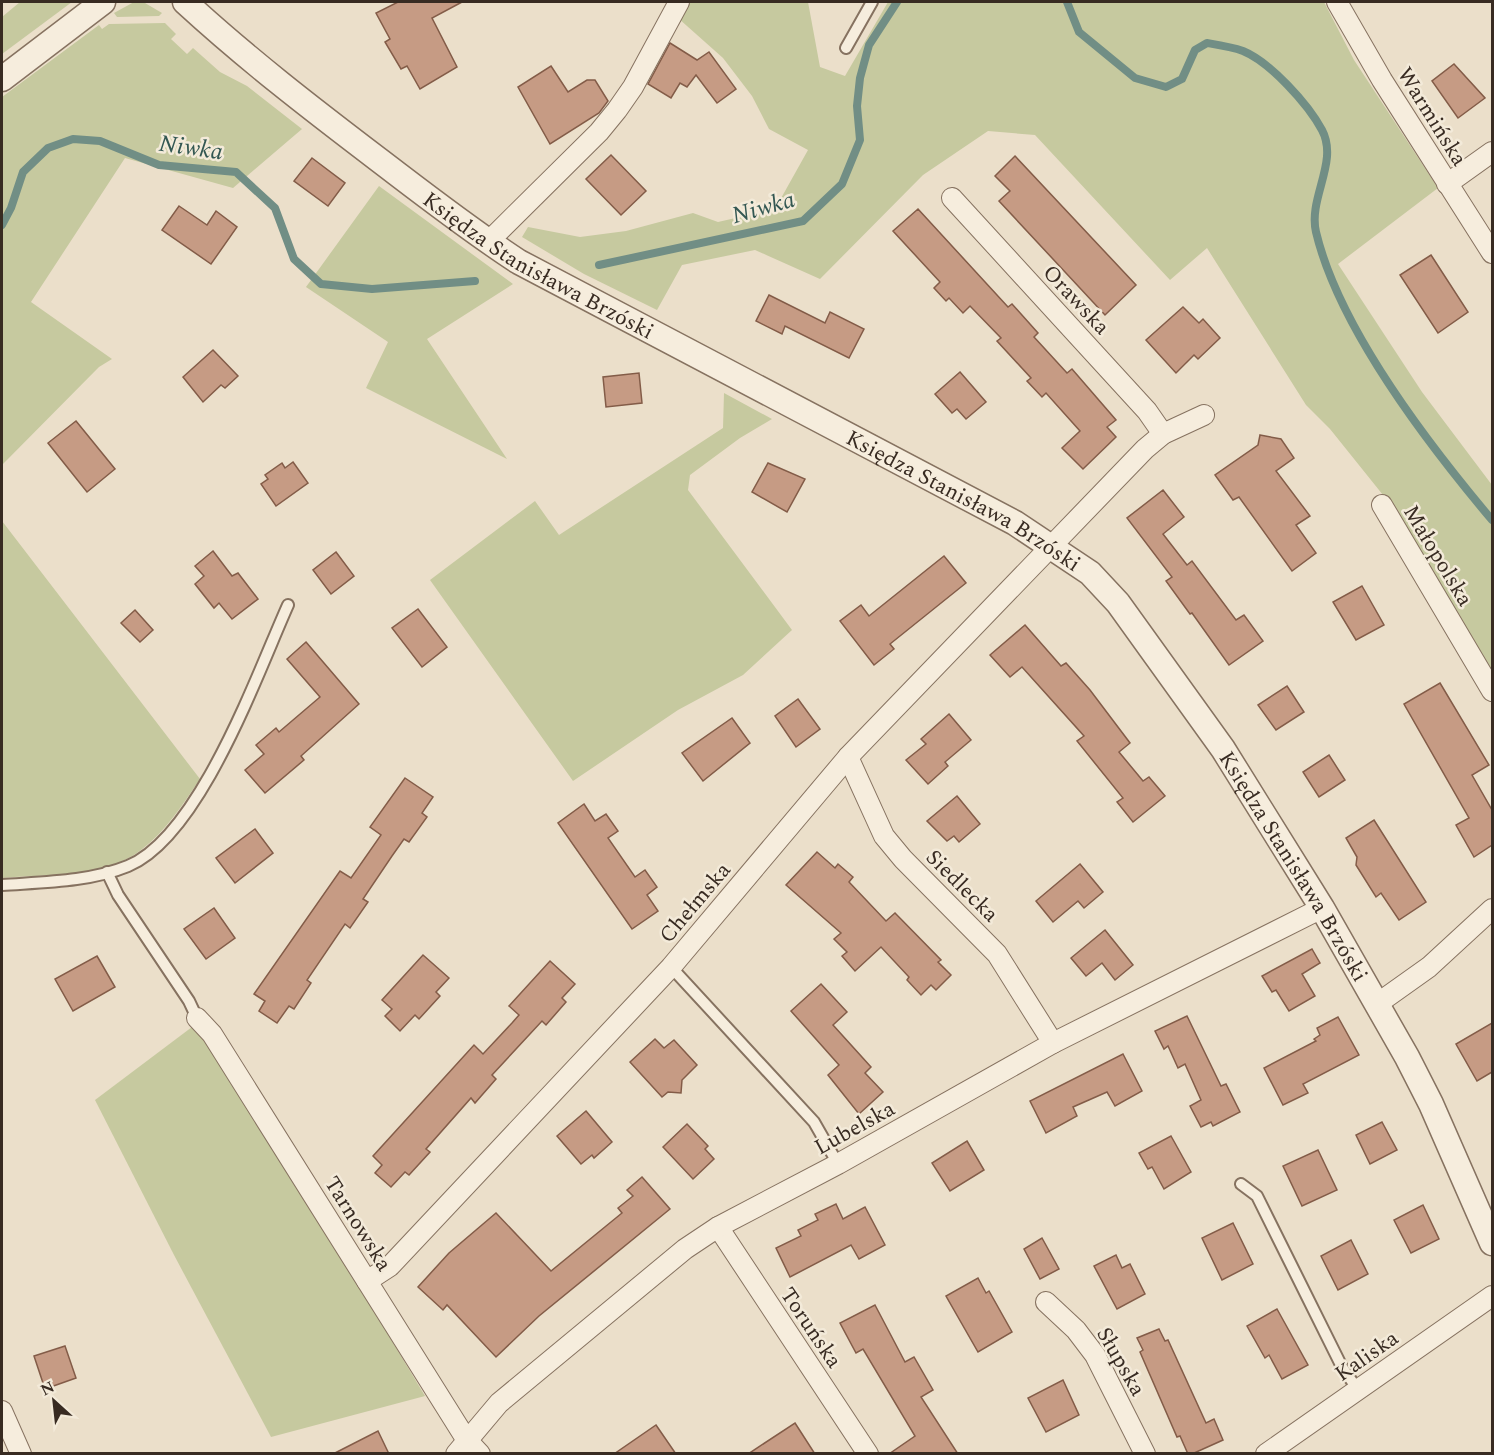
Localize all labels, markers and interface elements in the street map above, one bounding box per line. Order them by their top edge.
street label: Warmińska [1388,61,1475,173]
water label: Niwka [156,126,225,170]
water label: Niwka [727,182,799,234]
street label: Księdza Stanisława Brzóski [415,184,660,348]
street label: Orawska [1034,257,1118,343]
street label: Księdza Stanisława Brzóski [840,422,1087,580]
street label: Małopolska [1394,499,1481,613]
street label: Księdza Stanisława Brzóski [1210,745,1376,988]
street label: Siedlecka [918,842,1006,930]
street label: Chełmska [651,855,739,951]
street label: Lubelska [808,1092,901,1164]
street label: Tarnowska [315,1170,400,1278]
street label: Toruńska [771,1281,850,1375]
street label: Słupska [1088,1321,1154,1403]
street label: Kaliska [1328,1322,1406,1390]
north arrow [24,1371,84,1431]
text: N [36,1375,59,1402]

